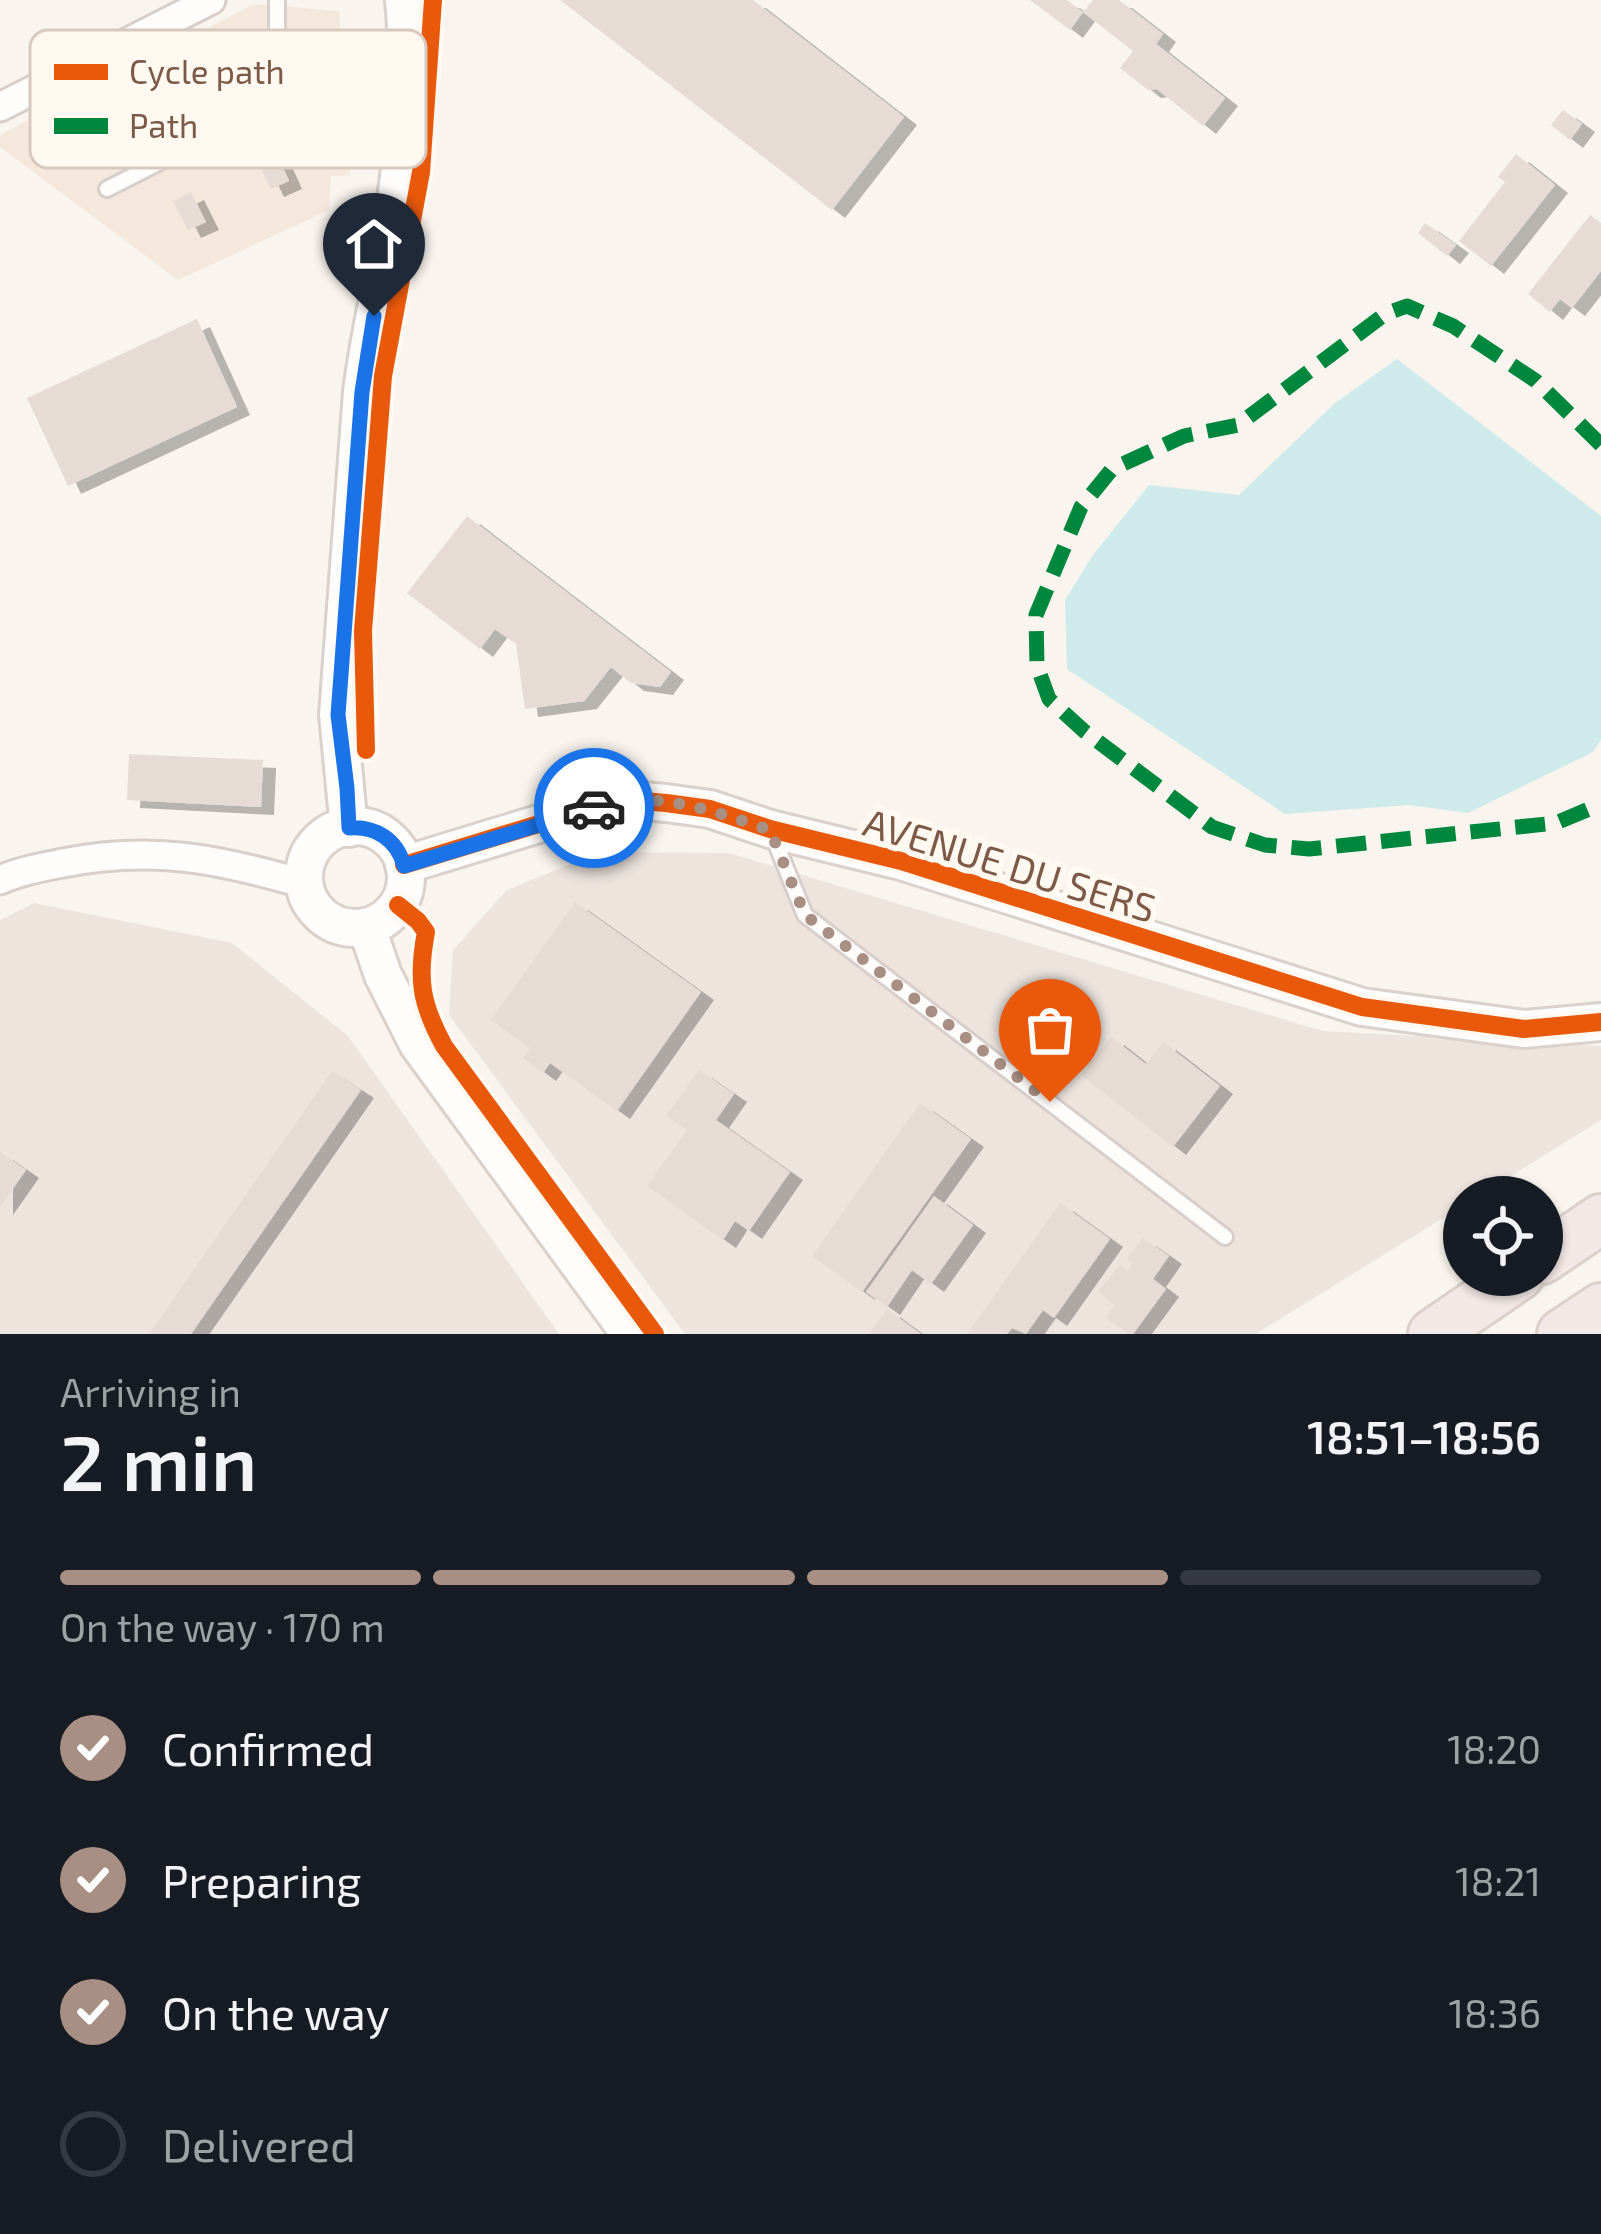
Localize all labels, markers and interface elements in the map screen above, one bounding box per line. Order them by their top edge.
legend [30,30,426,168]
text: Cycle path [129,51,285,91]
text: Path [129,105,198,145]
pin [323,193,425,316]
icon: home [341,211,407,277]
courier [534,748,654,868]
icon: car [561,775,627,841]
street label: AVENUE DU SERS [858,797,1162,931]
pin [999,979,1101,1102]
icon: bag [1017,997,1083,1063]
map controls [1443,1176,1563,1296]
button: locate [1443,1176,1563,1296]
text: Arriving in [60,1368,241,1415]
text: 18:51–18:56 [1307,1409,1541,1463]
text: 2 min [60,1413,257,1507]
text: On the way · 170 m [60,1603,385,1650]
icon: check [60,1715,126,1781]
text: Confirmed [162,1721,374,1775]
text: 18:20 [1447,1725,1541,1772]
icon: check [60,1847,126,1913]
text: Preparing [162,1853,361,1907]
text: 18:21 [1455,1857,1541,1904]
icon: check [60,1979,126,2045]
text: On the way [162,1985,389,2039]
text: 18:36 [1449,1989,1541,2036]
text: Delivered [162,2117,356,2171]

